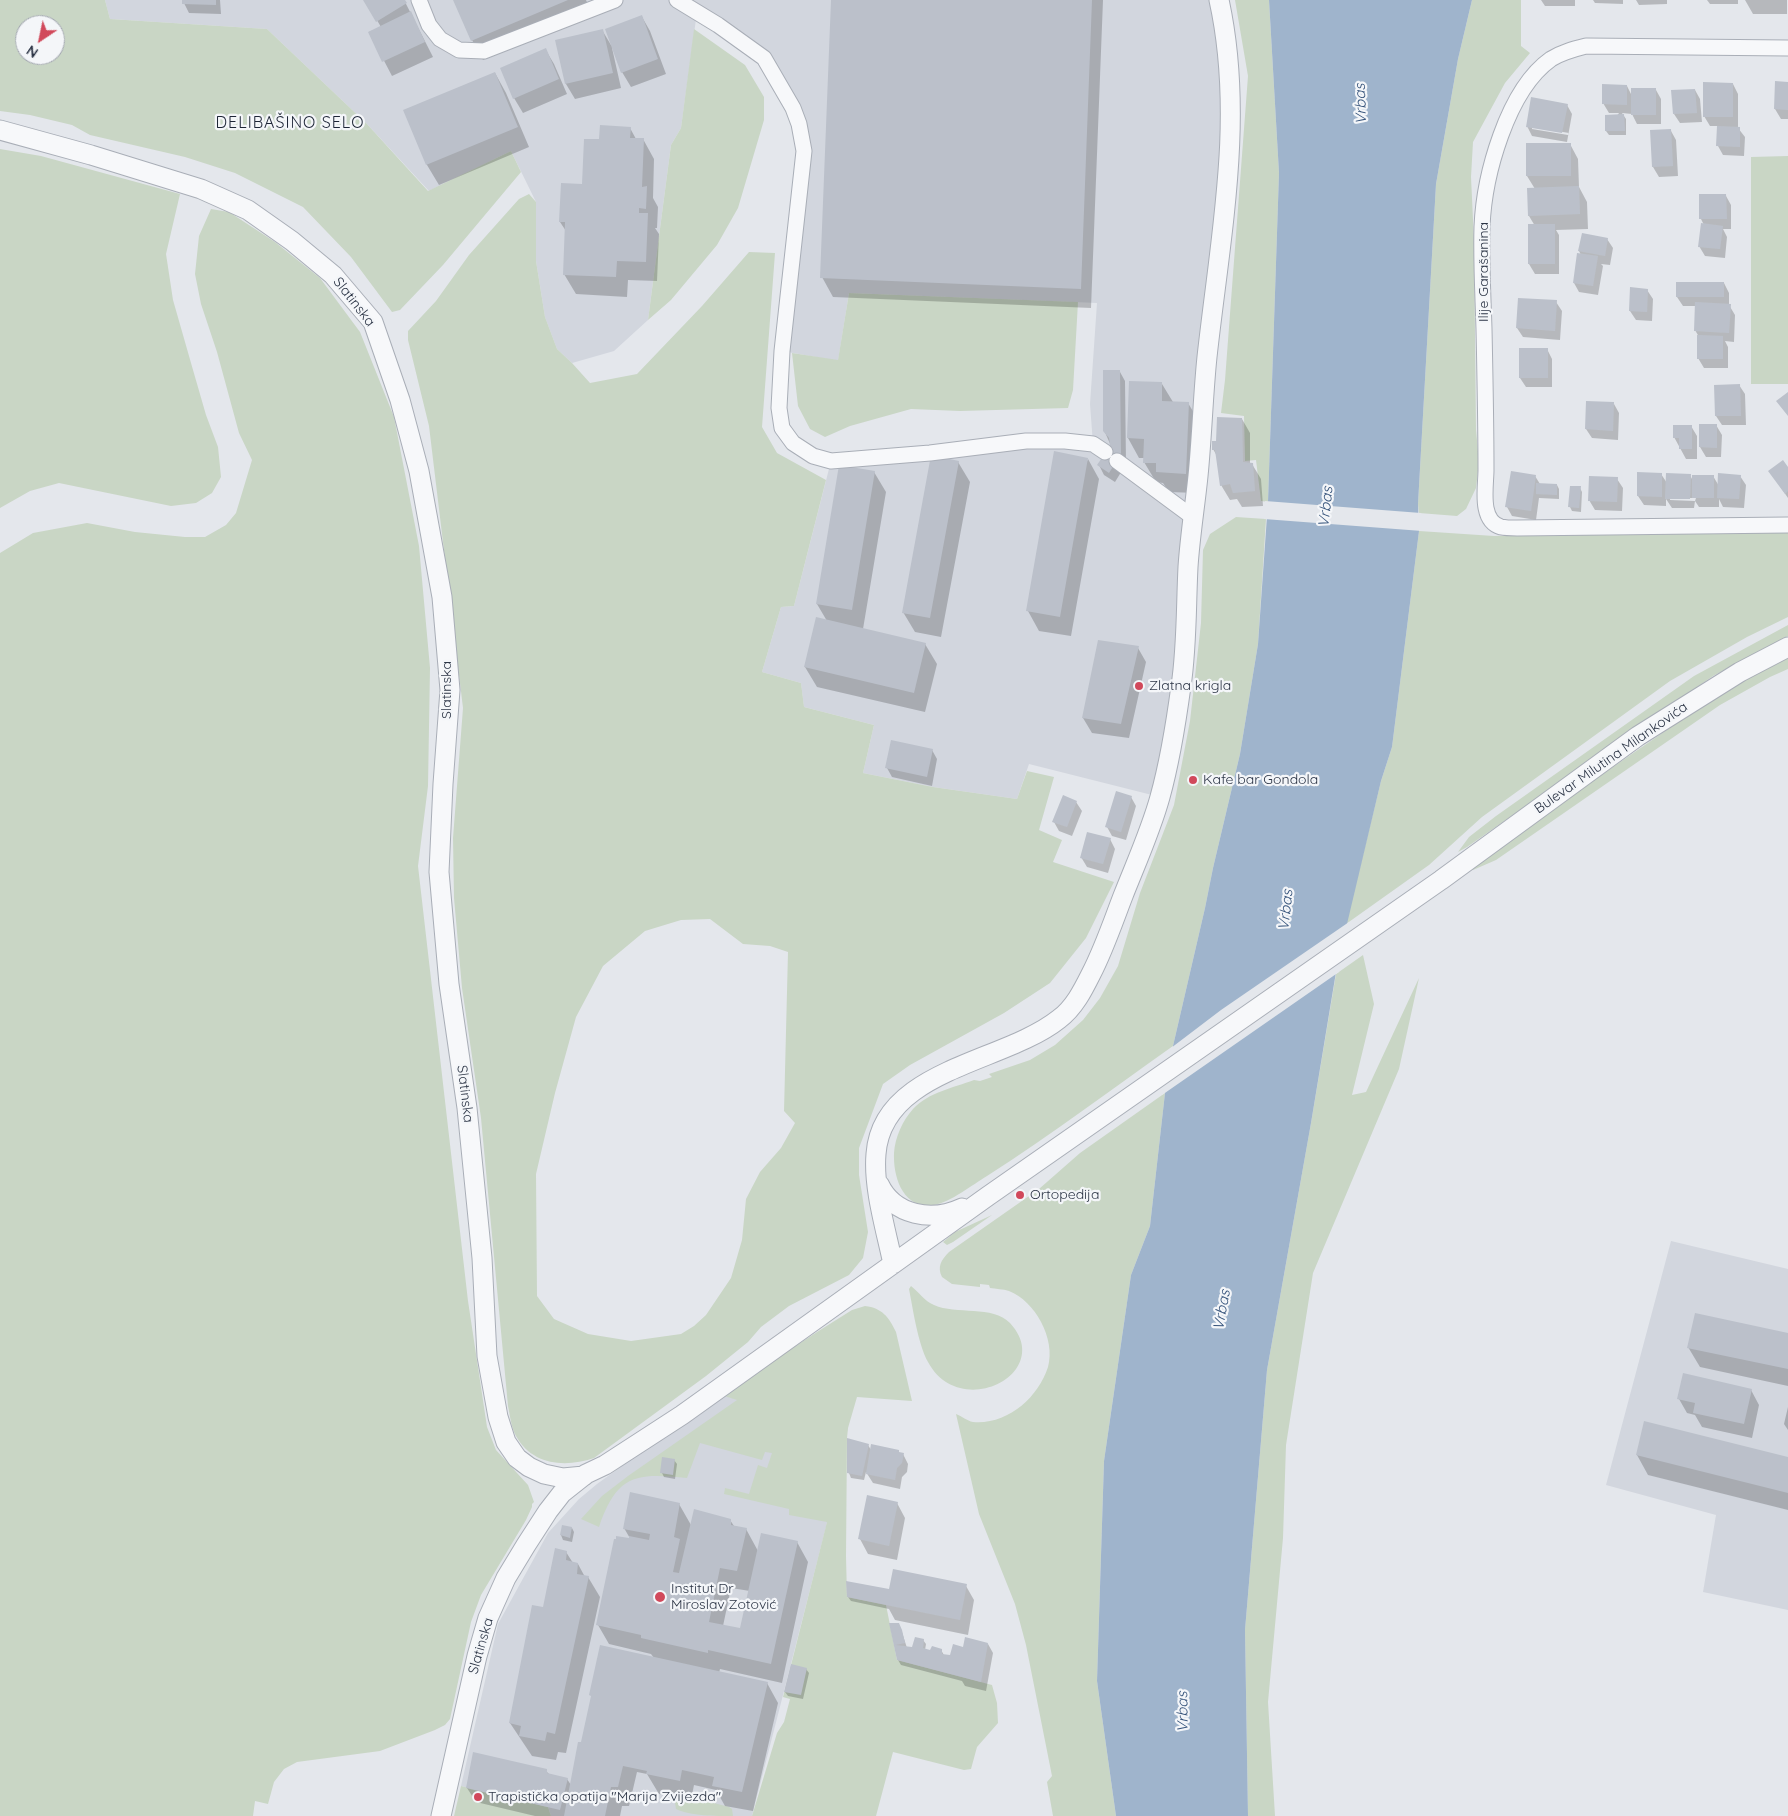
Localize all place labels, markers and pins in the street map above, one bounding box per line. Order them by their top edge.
place label: Zlatna krigla [1149,678,1231,694]
marker: Zlatna krigla [1133,680,1145,692]
place label: Kafe bar Gondola [1203,772,1318,788]
marker: Kafe bar Gondola [1187,774,1199,786]
place label: Ortopedija [1030,1187,1099,1203]
marker: Ortopedija [1014,1189,1026,1201]
place label: Institut Dr Miroslav Zotović [671,1581,777,1614]
marker: Institut Dr Miroslav Zotović [653,1590,667,1604]
place label: Trapistička opatija "Marija Zvijezda" [488,1789,721,1805]
marker: Trapistička opatija "Marija Zvijezda" [472,1791,484,1803]

